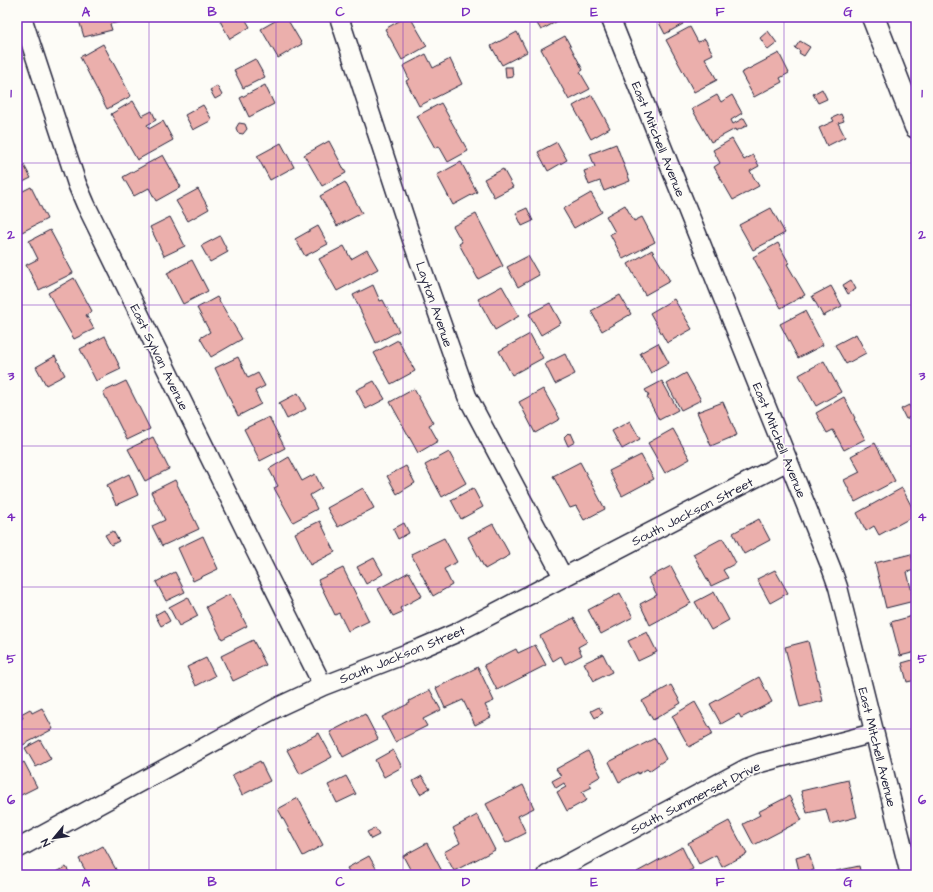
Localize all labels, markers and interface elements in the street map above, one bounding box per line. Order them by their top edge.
text: A [82,3,91,21]
text: B [207,3,217,21]
text: C [335,3,345,21]
text: D [462,3,471,21]
text: E [590,3,598,21]
text: F [715,3,725,21]
text: G [843,3,853,21]
street label: East Mitchell Avenue [627,79,689,200]
text: 1 [10,84,12,102]
text: 1 [921,84,923,102]
text: 2 [6,226,15,244]
text: 2 [917,226,926,244]
street label: Layton Avenue [410,259,457,350]
street label: East Sylvan Avenue [125,301,193,414]
text: 3 [7,367,15,385]
text: 3 [918,367,926,385]
street label: East Mitchell Avenue [748,380,810,501]
street label: South Jackson Street [628,473,757,550]
text: 4 [7,508,16,526]
text: 4 [918,508,927,526]
street label: South Jackson Street [337,621,469,688]
text: 5 [6,650,16,668]
text: 5 [917,650,927,668]
street label: East Mitchell Avenue [853,686,901,809]
street label: South Summerset Drive [627,757,764,839]
text: 6 [7,791,16,809]
text: 6 [918,791,927,809]
north arrow [34,818,74,858]
text: N [37,836,54,849]
text: A [82,873,91,891]
text: B [207,873,217,891]
text: C [335,873,345,891]
text: D [462,873,471,891]
text: E [590,873,598,891]
text: F [715,873,725,891]
text: G [843,873,853,891]

